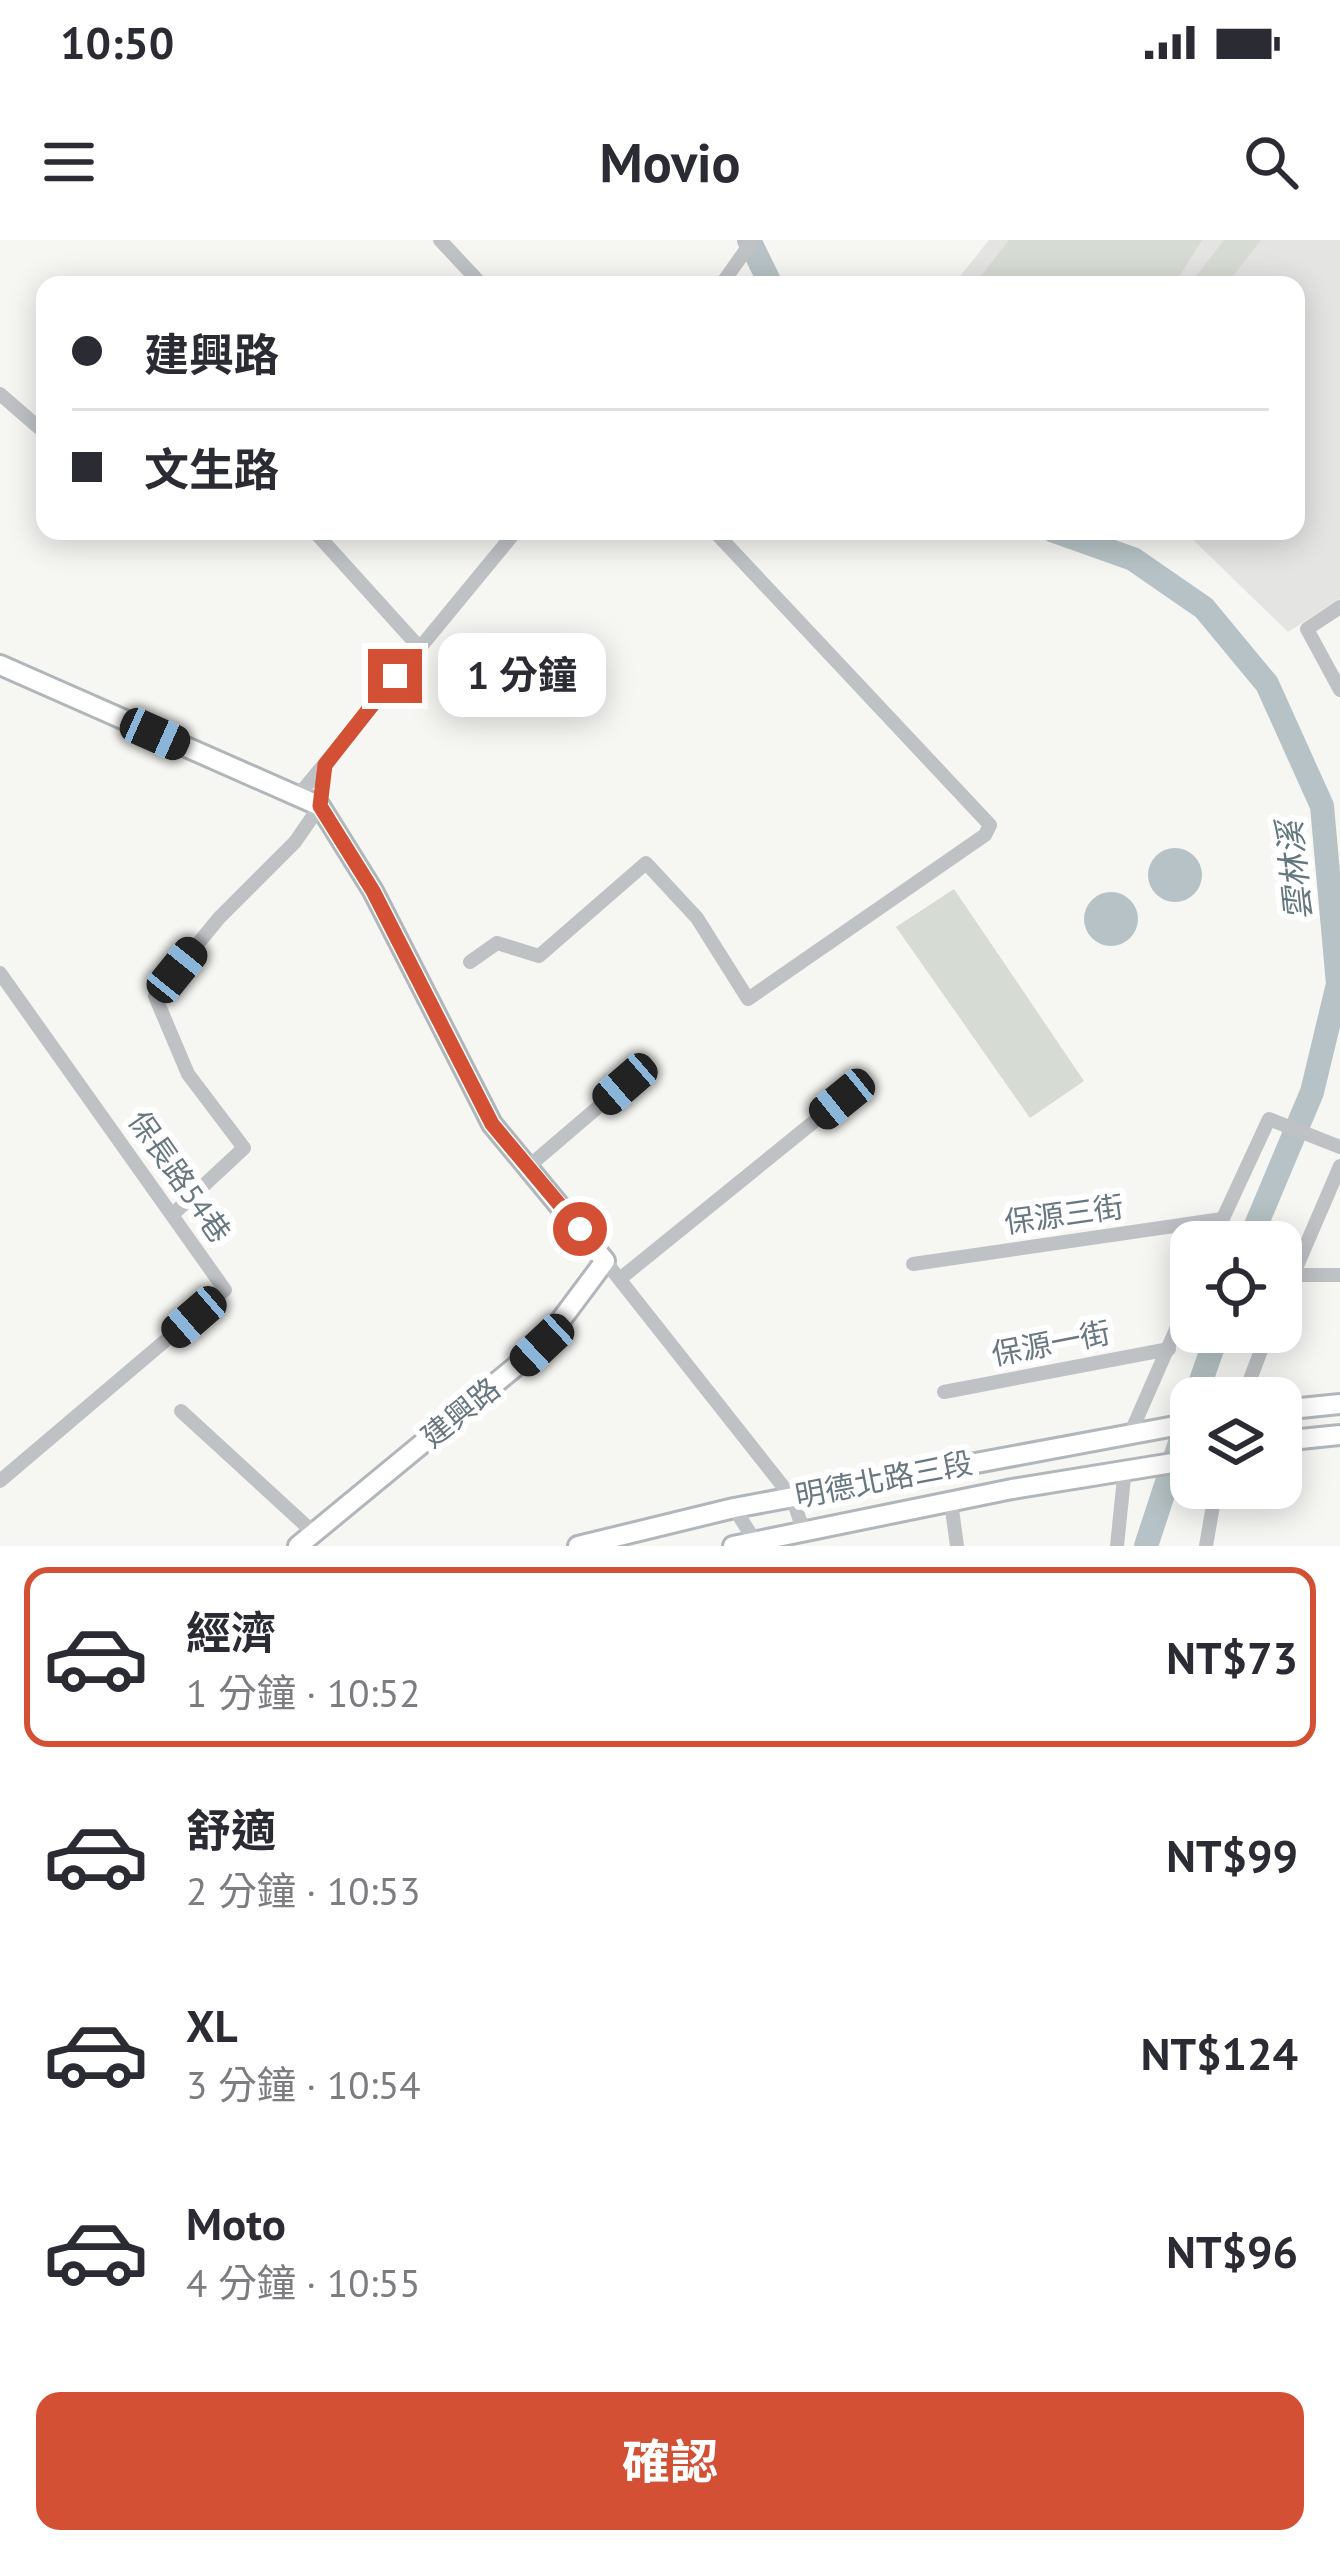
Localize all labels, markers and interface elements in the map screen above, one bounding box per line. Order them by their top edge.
text: 10:50 [60,13,174,71]
text: Movio [600,127,740,197]
icon: menu [36,129,102,195]
icon: search [1238,129,1304,195]
text: 建興路 [144,325,279,383]
text: 文生路 [144,440,279,498]
callout: 1 分鐘 [437,634,605,718]
route end [368,649,422,703]
text: 1 分鐘 [467,649,577,700]
car [115,703,195,765]
water label: 雲林溪 [1267,816,1320,923]
car [140,931,214,1009]
car [586,1047,664,1121]
car [803,1062,881,1136]
street label: 保長路54巷 [120,1102,240,1250]
street label: 保源三街 [1002,1186,1126,1241]
route start [553,1202,607,1256]
map controls [1170,1221,1302,1509]
button: locate [1170,1221,1302,1353]
car [155,1280,233,1354]
car [503,1307,581,1383]
street label: 保源一街 [988,1312,1113,1373]
street label: 建興路 [413,1368,507,1455]
button: layers [1170,1377,1302,1509]
street label: 明德北路三段 [792,1442,976,1515]
icon: car [42,1603,150,1711]
text: 經濟 [186,1603,276,1661]
text: NT$73 [1166,1628,1298,1686]
text: 1 分鐘 · 10:52 [186,1667,420,1718]
icon: car [42,1801,150,1909]
text: 舒適 [186,1801,276,1859]
text: NT$99 [1166,1826,1298,1884]
text: 2 分鐘 · 10:53 [186,1865,420,1916]
text: XL [186,1996,238,2054]
icon: car [42,1999,150,2107]
text: NT$124 [1141,2024,1298,2082]
text: 3 分鐘 · 10:54 [186,2059,420,2110]
text: Moto [186,2194,286,2252]
icon: car [42,2197,150,2305]
text: NT$96 [1166,2222,1298,2280]
text: 4 分鐘 · 10:55 [186,2257,420,2308]
button: 確認 [36,2392,1304,2530]

